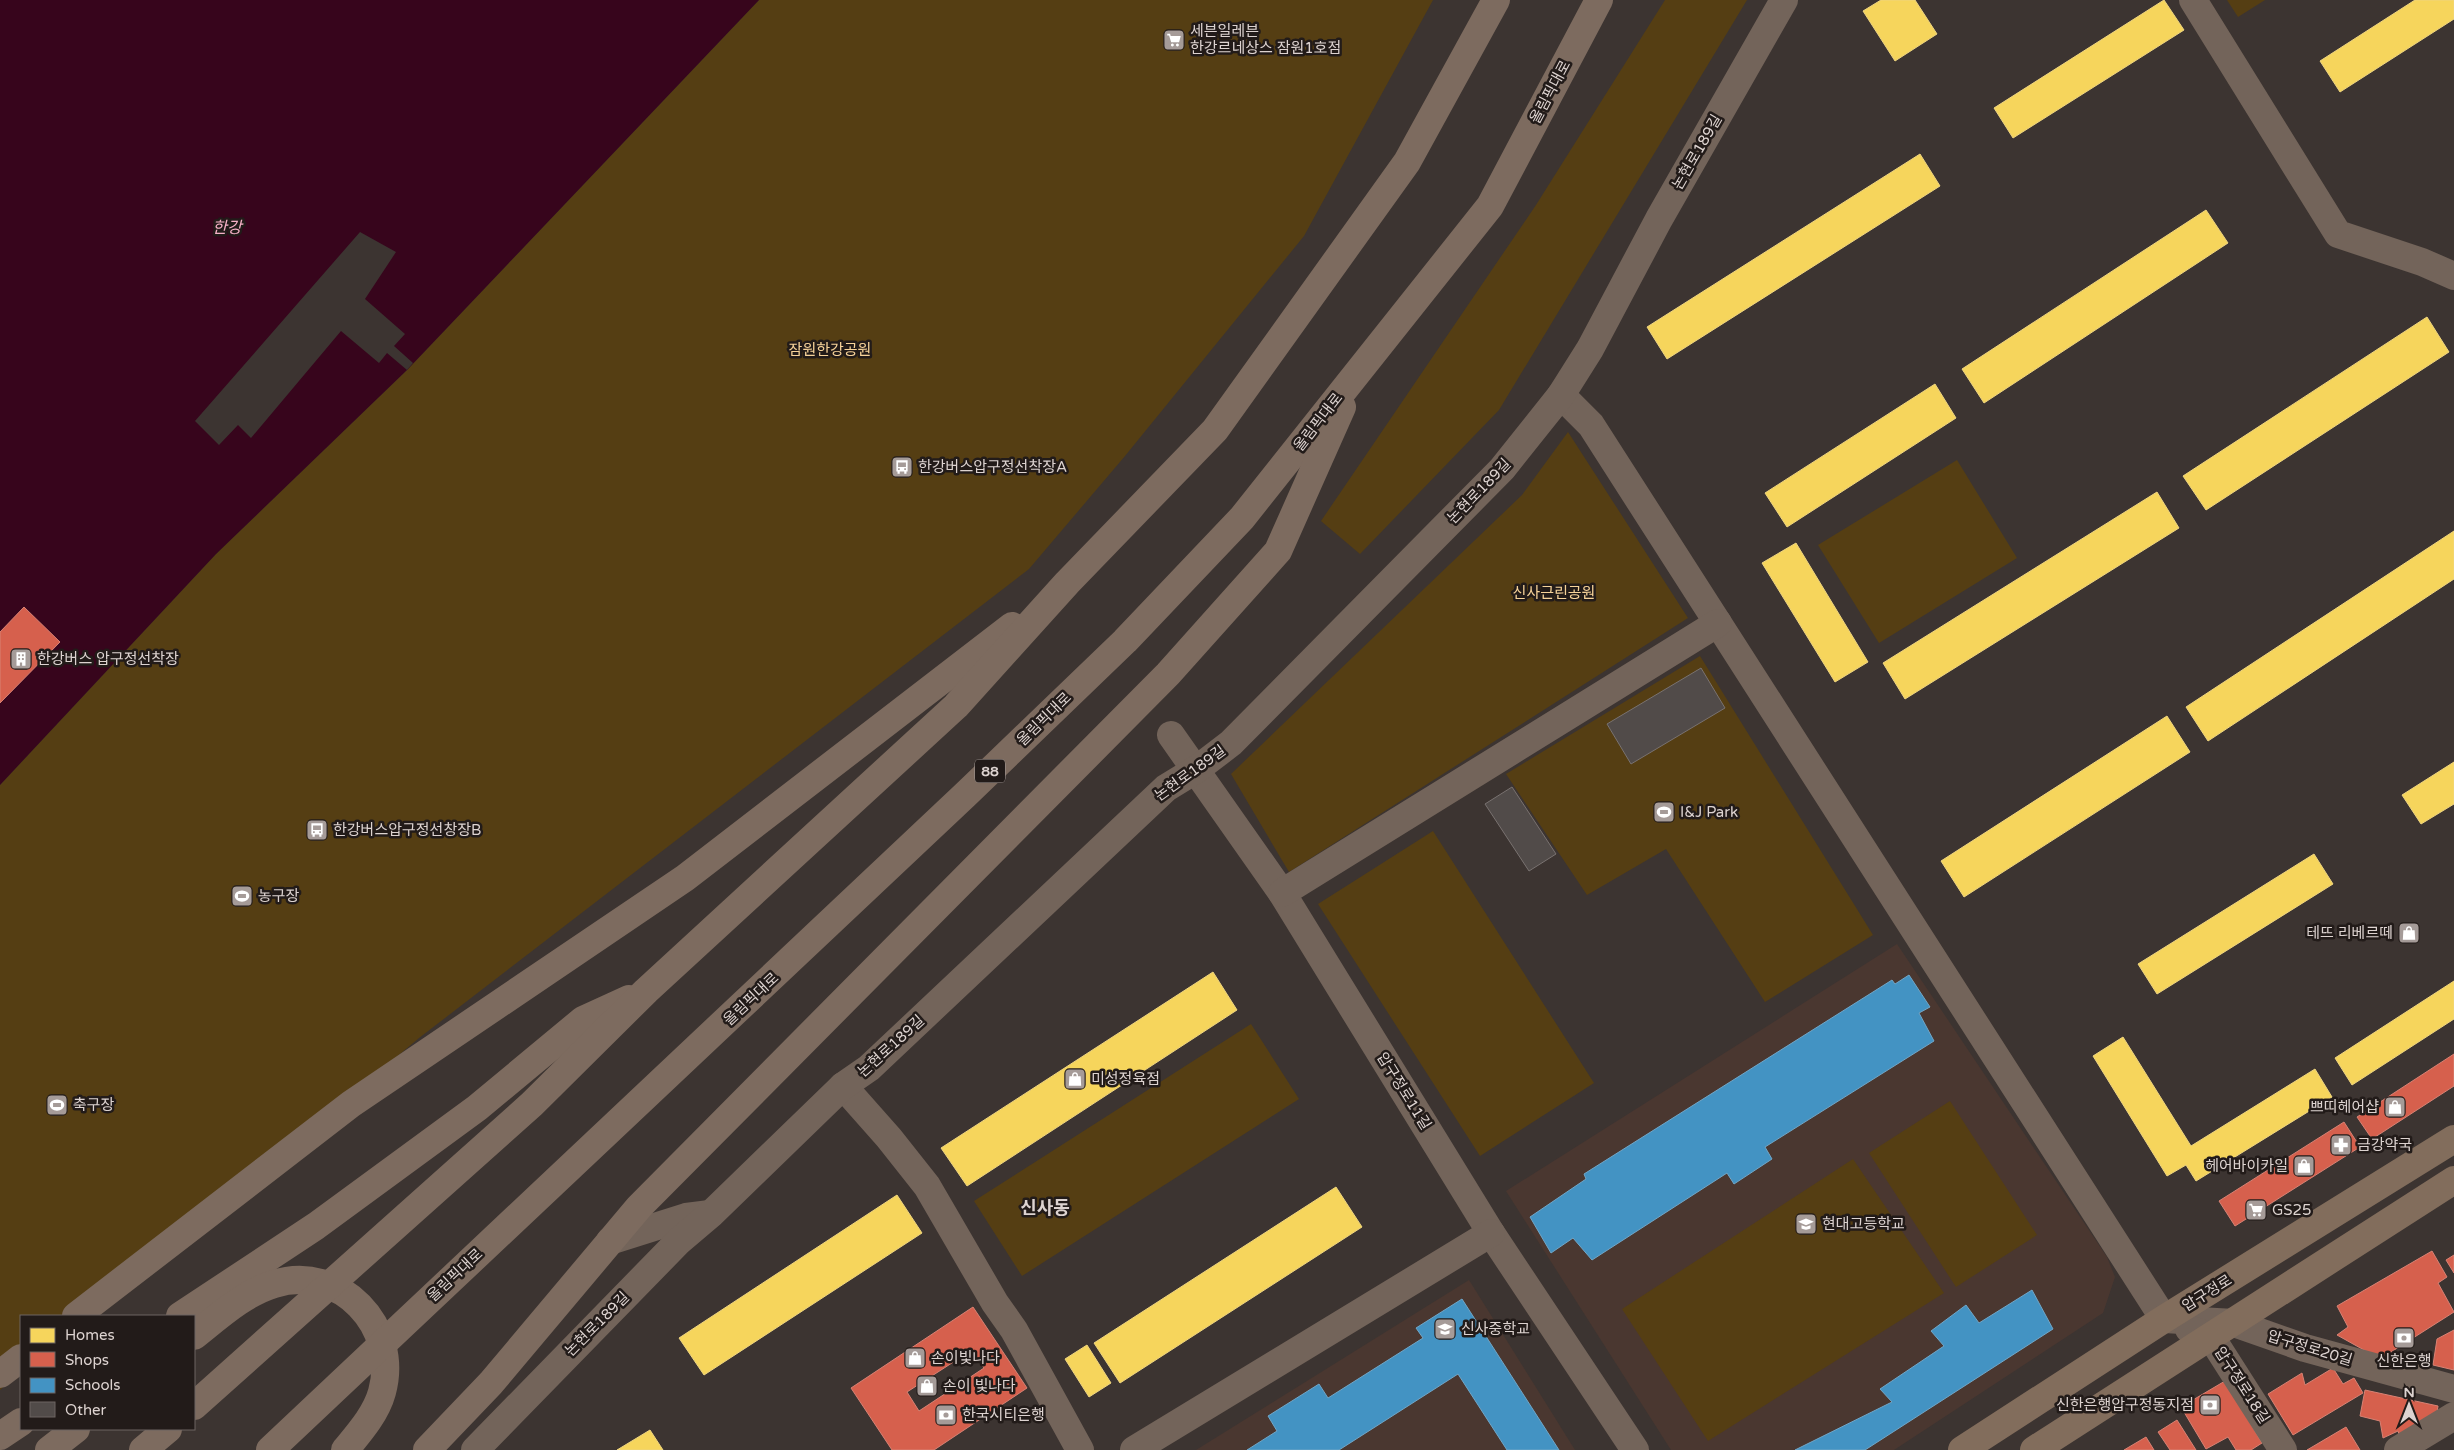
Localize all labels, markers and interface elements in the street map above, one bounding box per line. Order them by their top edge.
place label: 세븐일레븐 한강르네상스 잠원1호점 [1190,22,1341,57]
supermarket icon: 세븐일레븐 한강르네상스 잠원1호점 [1162,28,1186,52]
street label: 올림픽대로 [1526,57,1574,127]
street label: 논현로189길 [1668,111,1726,193]
water label: 한강 [212,218,244,238]
park label: 잠원한강공원 [789,341,871,359]
street label: 올림픽대로 [1290,389,1346,455]
bus stop icon: 한강버스압구정선착장A [890,455,914,479]
street label: 논현로189길 [1444,455,1514,527]
place label: 한강버스압구정선착장A [918,458,1067,476]
park label: 신사근린공원 [1513,584,1595,602]
building icon: 한강버스 압구정선착장 [9,647,33,671]
place label: 한강버스 압구정선착장 [37,650,179,668]
street label: 올림픽대로 [1013,689,1075,749]
street label: 논현로189길 [1151,741,1229,805]
road number: 88 [975,759,1005,782]
sports icon: I&J Park [1652,800,1676,824]
place label: I&J Park [1680,803,1738,821]
bus stop icon: 한강버스압구정선창장B [305,818,329,842]
place label: 한강버스압구정선창장B [333,821,481,839]
sports icon: 농구장 [230,884,254,908]
place label: 농구장 [258,887,300,905]
shop icon: 테뜨 리베르떼 [2397,921,2421,945]
place label: 테뜨 리베르떼 [2306,924,2393,942]
street label: 올림픽대로 [720,969,782,1029]
street label: 논현로189길 [854,1011,928,1081]
street label: 압구정로11길 [1373,1049,1435,1133]
shop icon: 미성정육점 [1063,1067,1087,1091]
place label: 미성정육점 [1091,1070,1160,1088]
sports icon: 축구장 [45,1093,69,1117]
shop icon: 쁘띠헤어샵 [2383,1095,2407,1119]
place label: 축구장 [73,1096,115,1114]
place label: 쁘띠헤어샵 [2310,1098,2379,1116]
pharmacy icon: 금강약국 [2329,1133,2353,1157]
place label: 금강약국 [2357,1136,2412,1154]
shop icon: 헤어바이카일 [2292,1154,2316,1178]
place label: 헤어바이카일 [2205,1157,2288,1175]
district label: 신사동 [1020,1197,1070,1219]
supermarket icon: GS25 [2244,1198,2268,1222]
place label: GS25 [2272,1201,2311,1219]
school or university icon: 현대고등학교 [1794,1212,1818,1236]
place label: 현대고등학교 [1822,1215,1905,1233]
street label: 올림픽대로 [424,1245,486,1305]
street label: 압구정로 [2179,1271,2235,1315]
street label: 논현로189길 [561,1288,633,1360]
legend [20,1315,195,1430]
school or university icon: 신사중학교 [1433,1317,1457,1341]
place label: 신사중학교 [1461,1320,1530,1338]
text: Homes [65,1326,115,1344]
bank icon: 신한은행 [2392,1326,2416,1350]
street label: 압구정로20길 [2265,1327,2355,1369]
street label: 압구정로18길 [2211,1343,2273,1427]
shop icon: 손이빛나다 [903,1346,927,1370]
place label: 손이빛나다 [931,1349,1000,1367]
text: Shops [65,1351,109,1369]
place label: 신한은행 [2376,1352,2432,1370]
shop icon: 손이 빛나다 [915,1374,939,1398]
text: Schools [65,1376,121,1394]
place label: 손이 빛나다 [943,1377,1016,1395]
north arrow [2384,1380,2434,1430]
text: N [2403,1384,2415,1401]
bank icon: 신한은행압구정동지점 [2198,1393,2222,1417]
place label: 신한은행압구정동지점 [2056,1396,2194,1414]
text: Other [65,1401,107,1419]
bank icon: 한국시티은행 [934,1403,958,1427]
place label: 한국시티은행 [962,1406,1045,1424]

